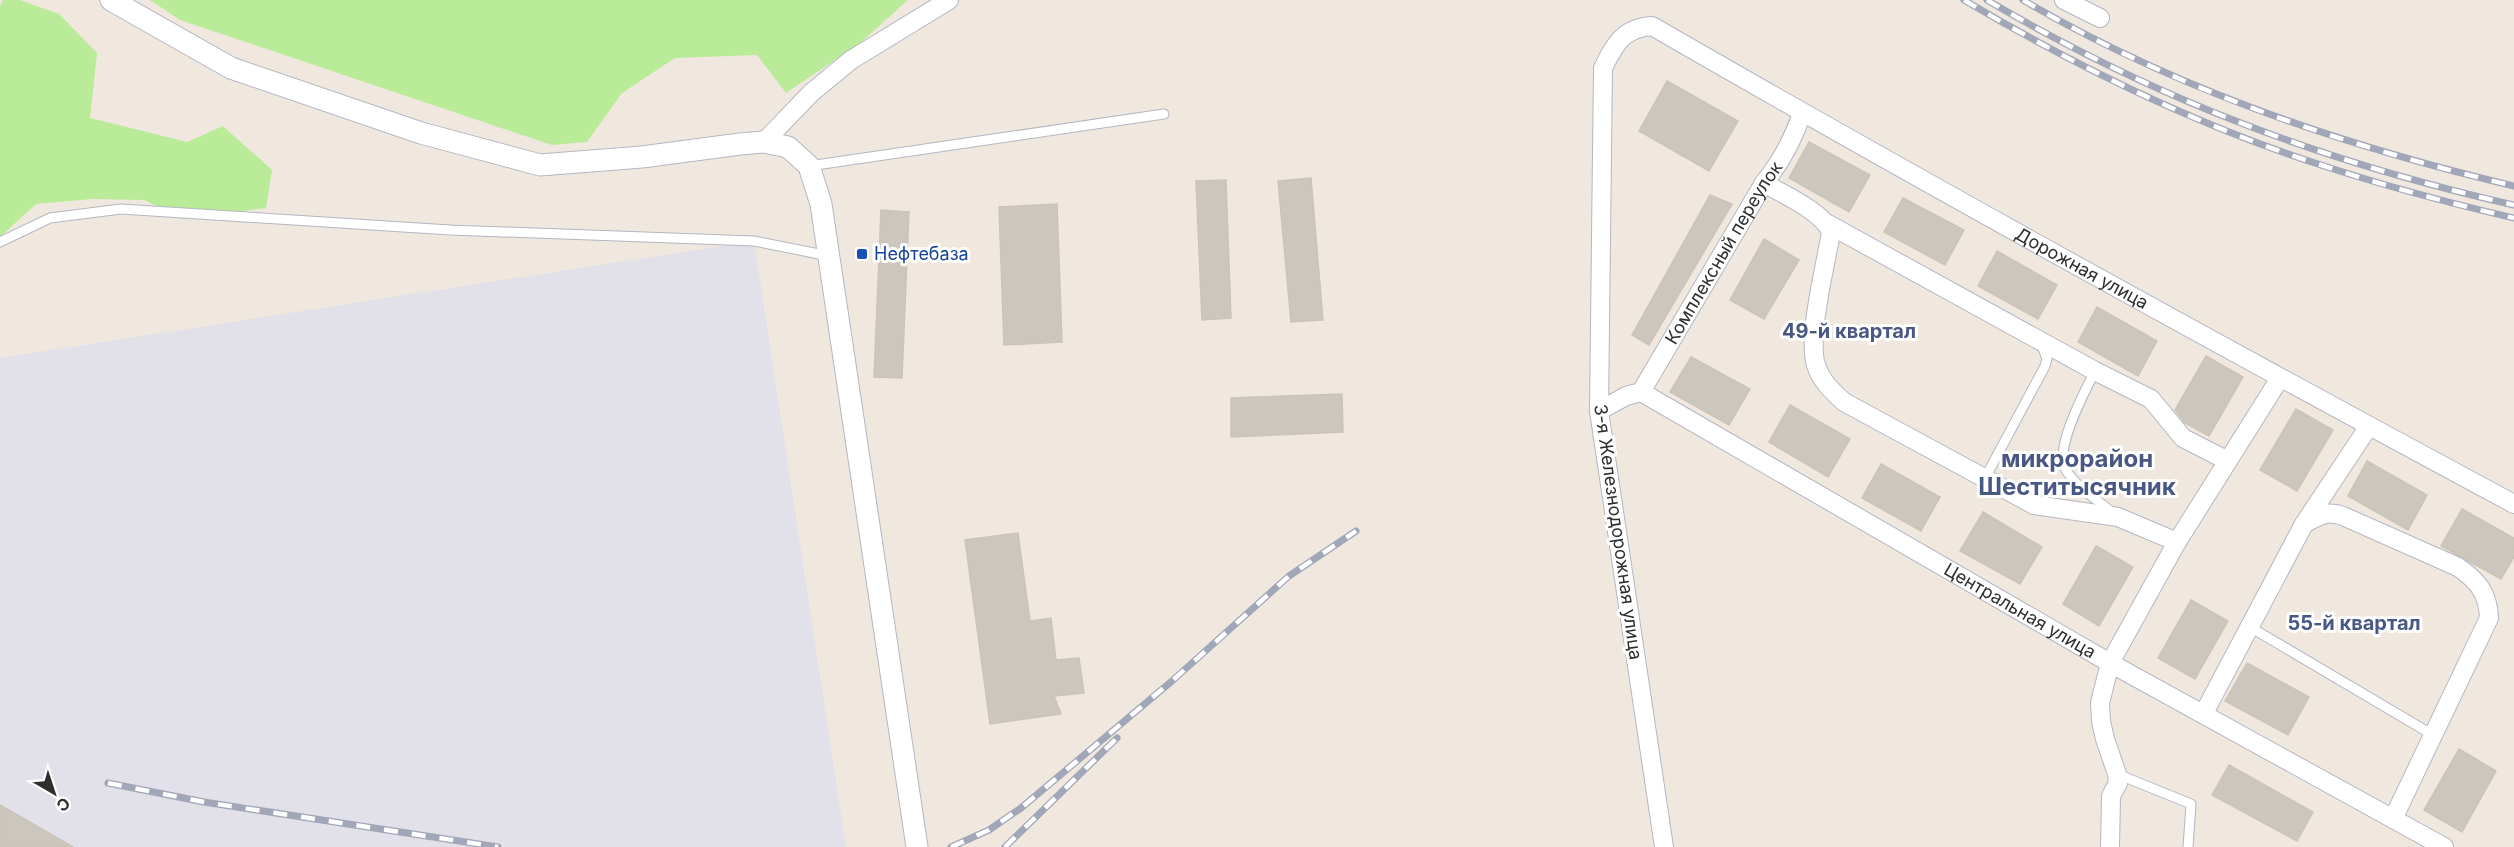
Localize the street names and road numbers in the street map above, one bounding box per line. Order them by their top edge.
street label: Комплексный переулок [1661,157,1787,348]
street label: Дорожная улица [2012,223,2152,313]
street label: 3-я Железнодорожная улица [1590,403,1647,661]
street label: Центральная улица [1941,558,2100,663]

